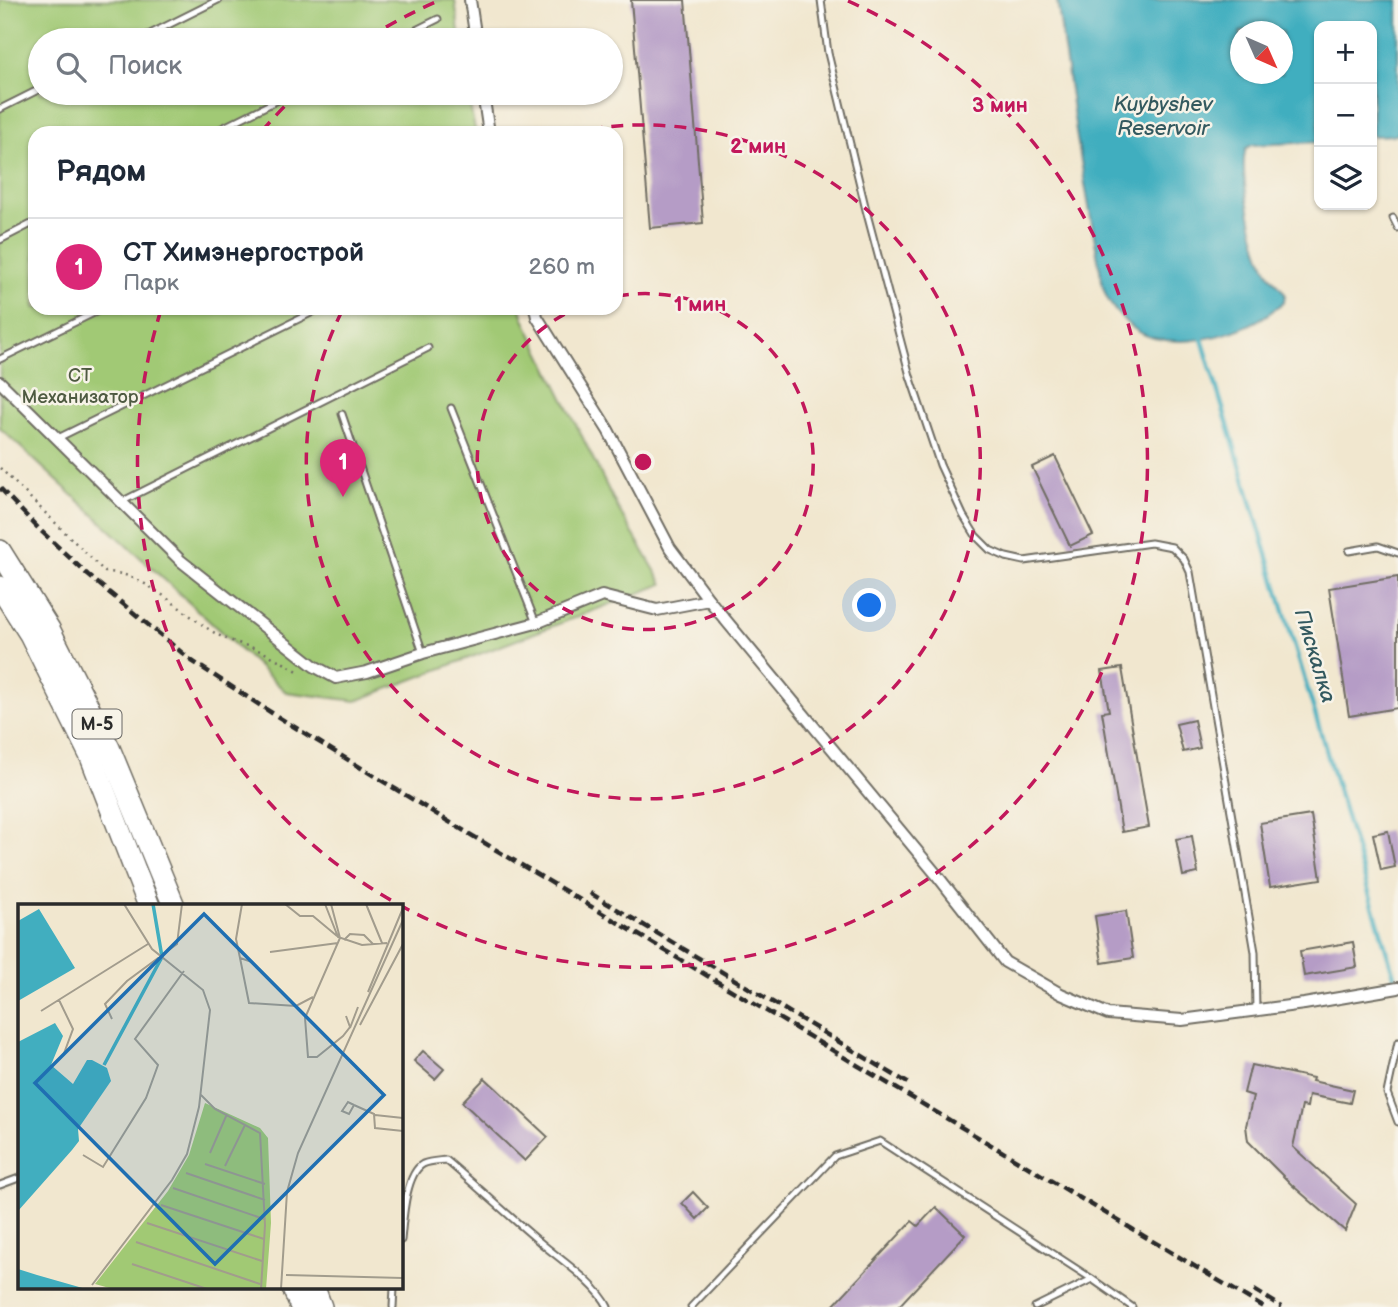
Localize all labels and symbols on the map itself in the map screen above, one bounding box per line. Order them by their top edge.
north arrow [1230,21,1293,84]
water label: Kuybyshev Reservoir [1113,92,1214,141]
text: 3 мин [972,93,1028,118]
text: 2 мин [730,134,786,159]
text: 1 мин [674,292,726,317]
park label: СТ Механизатор [22,364,139,409]
pin: 1 [320,439,366,497]
centre of rings [631,450,655,474]
your location [852,588,886,622]
water label: Пискалка [1289,606,1341,706]
road number: М-5 [72,710,122,738]
inset map [18,904,402,1290]

